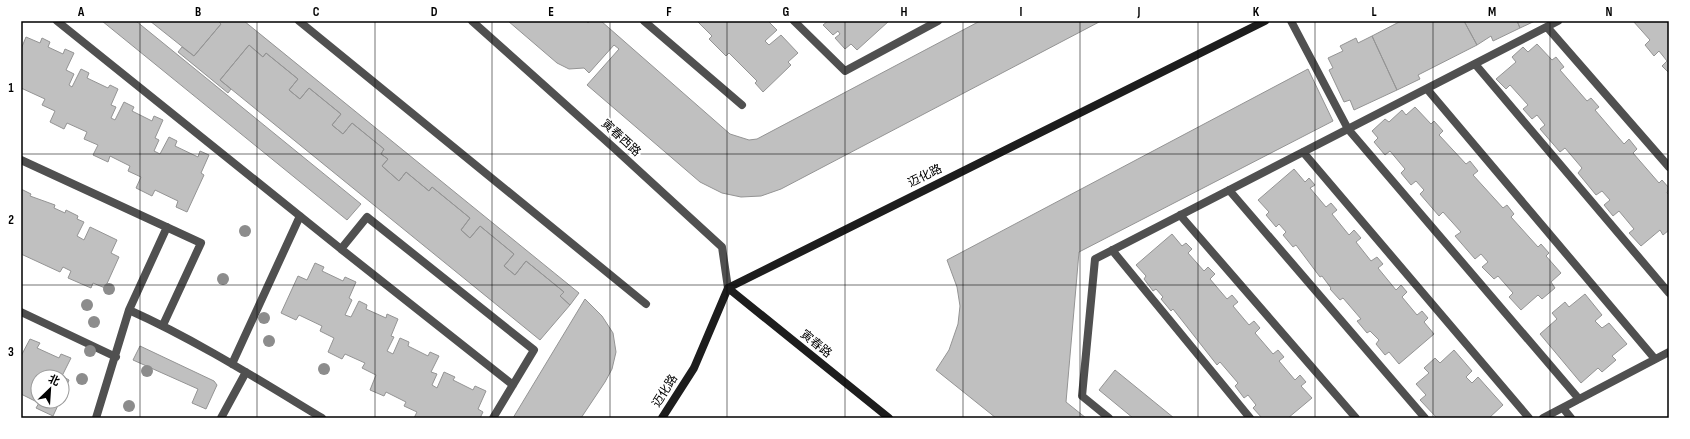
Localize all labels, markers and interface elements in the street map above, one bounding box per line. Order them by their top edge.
text: A [77,4,85,20]
text: B [195,4,201,20]
text: C [313,4,320,20]
text: D [431,4,438,20]
text: E [548,4,554,20]
text: F [666,4,672,20]
text: G [783,4,790,20]
text: H [901,4,908,20]
text: I [1020,4,1023,20]
text: J [1137,4,1141,20]
text: K [1253,4,1260,20]
text: L [1371,4,1377,20]
text: M [1488,4,1496,20]
text: N [1606,4,1613,20]
text: 1 [8,80,14,96]
street label: 寅春西路 [598,116,644,160]
street label: 迈化路 [906,161,944,191]
text: 2 [8,212,14,228]
street label: 寅春路 [797,327,835,361]
text: 3 [8,344,14,360]
north arrow [30,369,70,409]
text: 北 [46,372,62,389]
street label: 迈化路 [649,372,681,410]

